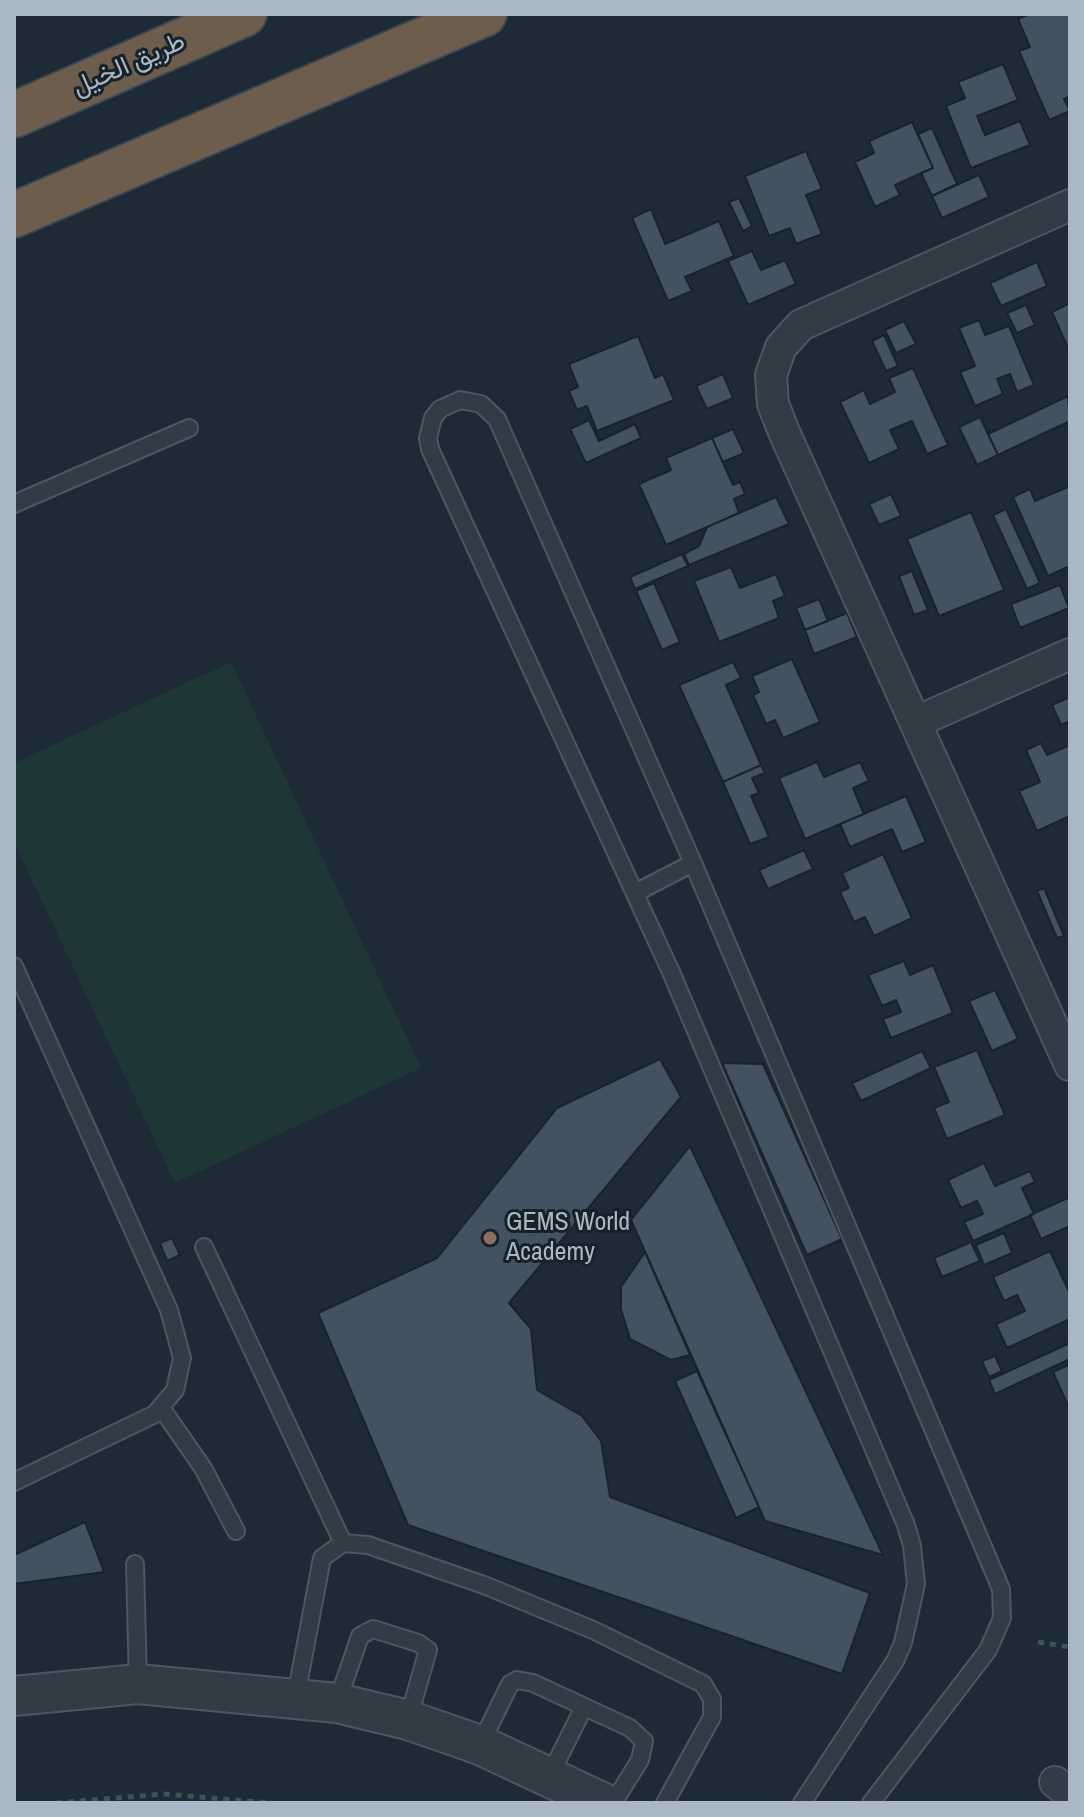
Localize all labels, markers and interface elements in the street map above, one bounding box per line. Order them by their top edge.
street label: طريق الخيل [68,26,190,104]
place label: GEMS World Academy [506,1207,630,1268]
marker: GEMS World Academy [481,1229,499,1247]

